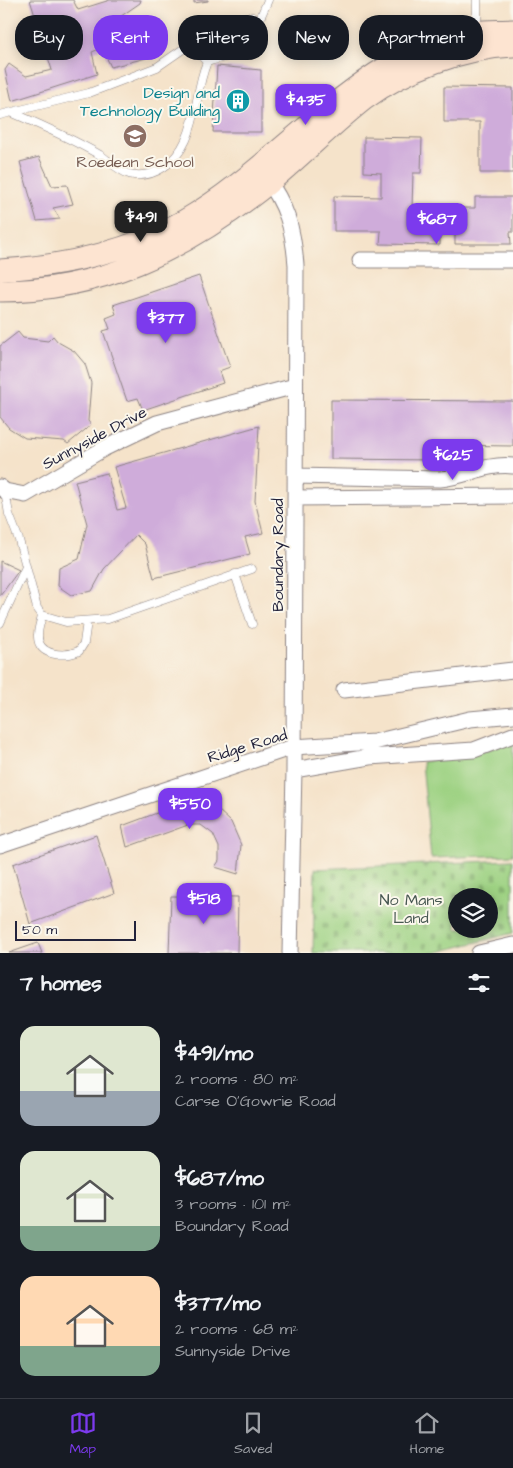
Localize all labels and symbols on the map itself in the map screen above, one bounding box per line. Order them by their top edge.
place label: Design and Technology Building [80,82,220,123]
pin: $435 [276,84,336,126]
building icon: Design and Technology Building [225,88,251,114]
school or university icon: Roedean School [122,123,148,149]
place label: Roedean School [76,151,194,173]
pin: $491 [111,200,171,243]
pin: $687 [407,202,467,245]
pin: $377 [136,302,196,344]
street label: Sunnyside Drive [38,401,151,476]
pin: $625 [423,438,483,481]
street label: Boundary Road [267,498,290,612]
street label: Ridge Road [205,723,290,769]
pin: $550 [160,788,220,830]
pin: $518 [174,882,234,925]
park label: No Mans Land [380,889,442,929]
scale bar [15,918,136,941]

